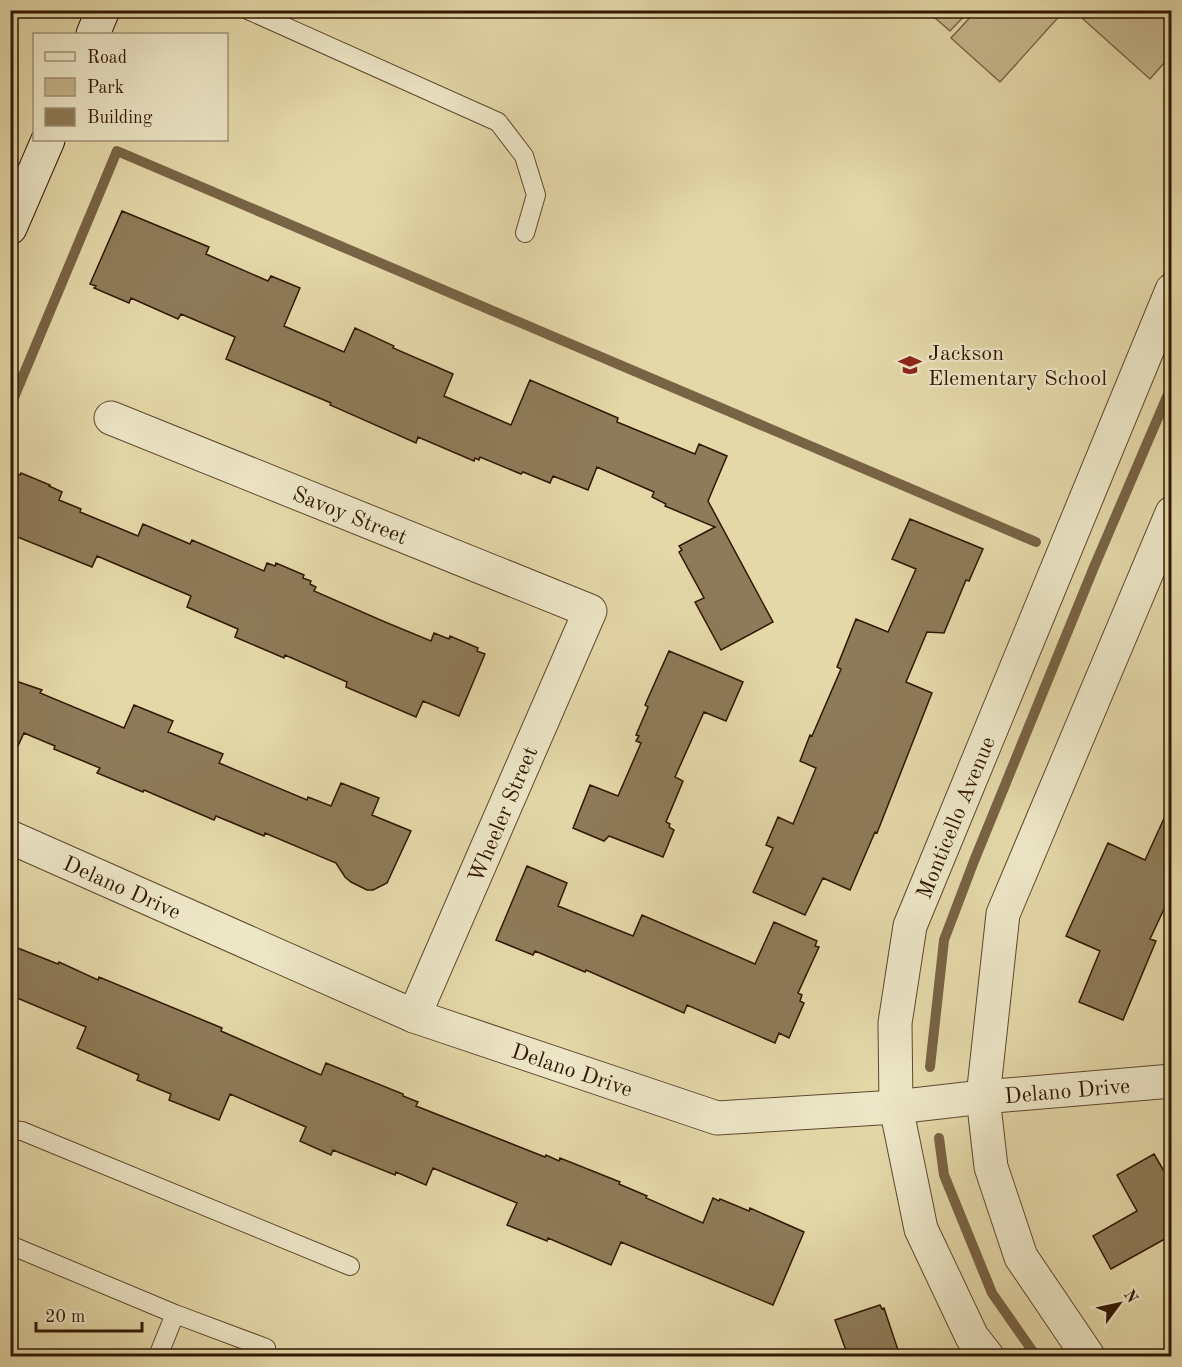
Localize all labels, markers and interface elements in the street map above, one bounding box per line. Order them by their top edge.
legend [33,33,228,141]
text: Road [87,49,127,67]
text: Park [87,79,124,97]
text: Building [87,109,153,127]
place label: Jackson Elementary School [928,343,1107,390]
school or university icon: Jackson Elementary School [897,352,923,378]
street label: Savoy Street [289,483,410,549]
street label: Monticello Avenue [913,734,1000,902]
street label: Wheeler Street [465,744,542,886]
street label: Delano Drive [60,853,184,924]
street label: Delano Drive [509,1041,635,1102]
street label: Delano Drive [1004,1076,1131,1108]
north arrow [1089,1274,1149,1334]
text: N [1120,1287,1140,1307]
scale bar [36,1295,142,1333]
text: 20 m [45,1308,85,1326]

